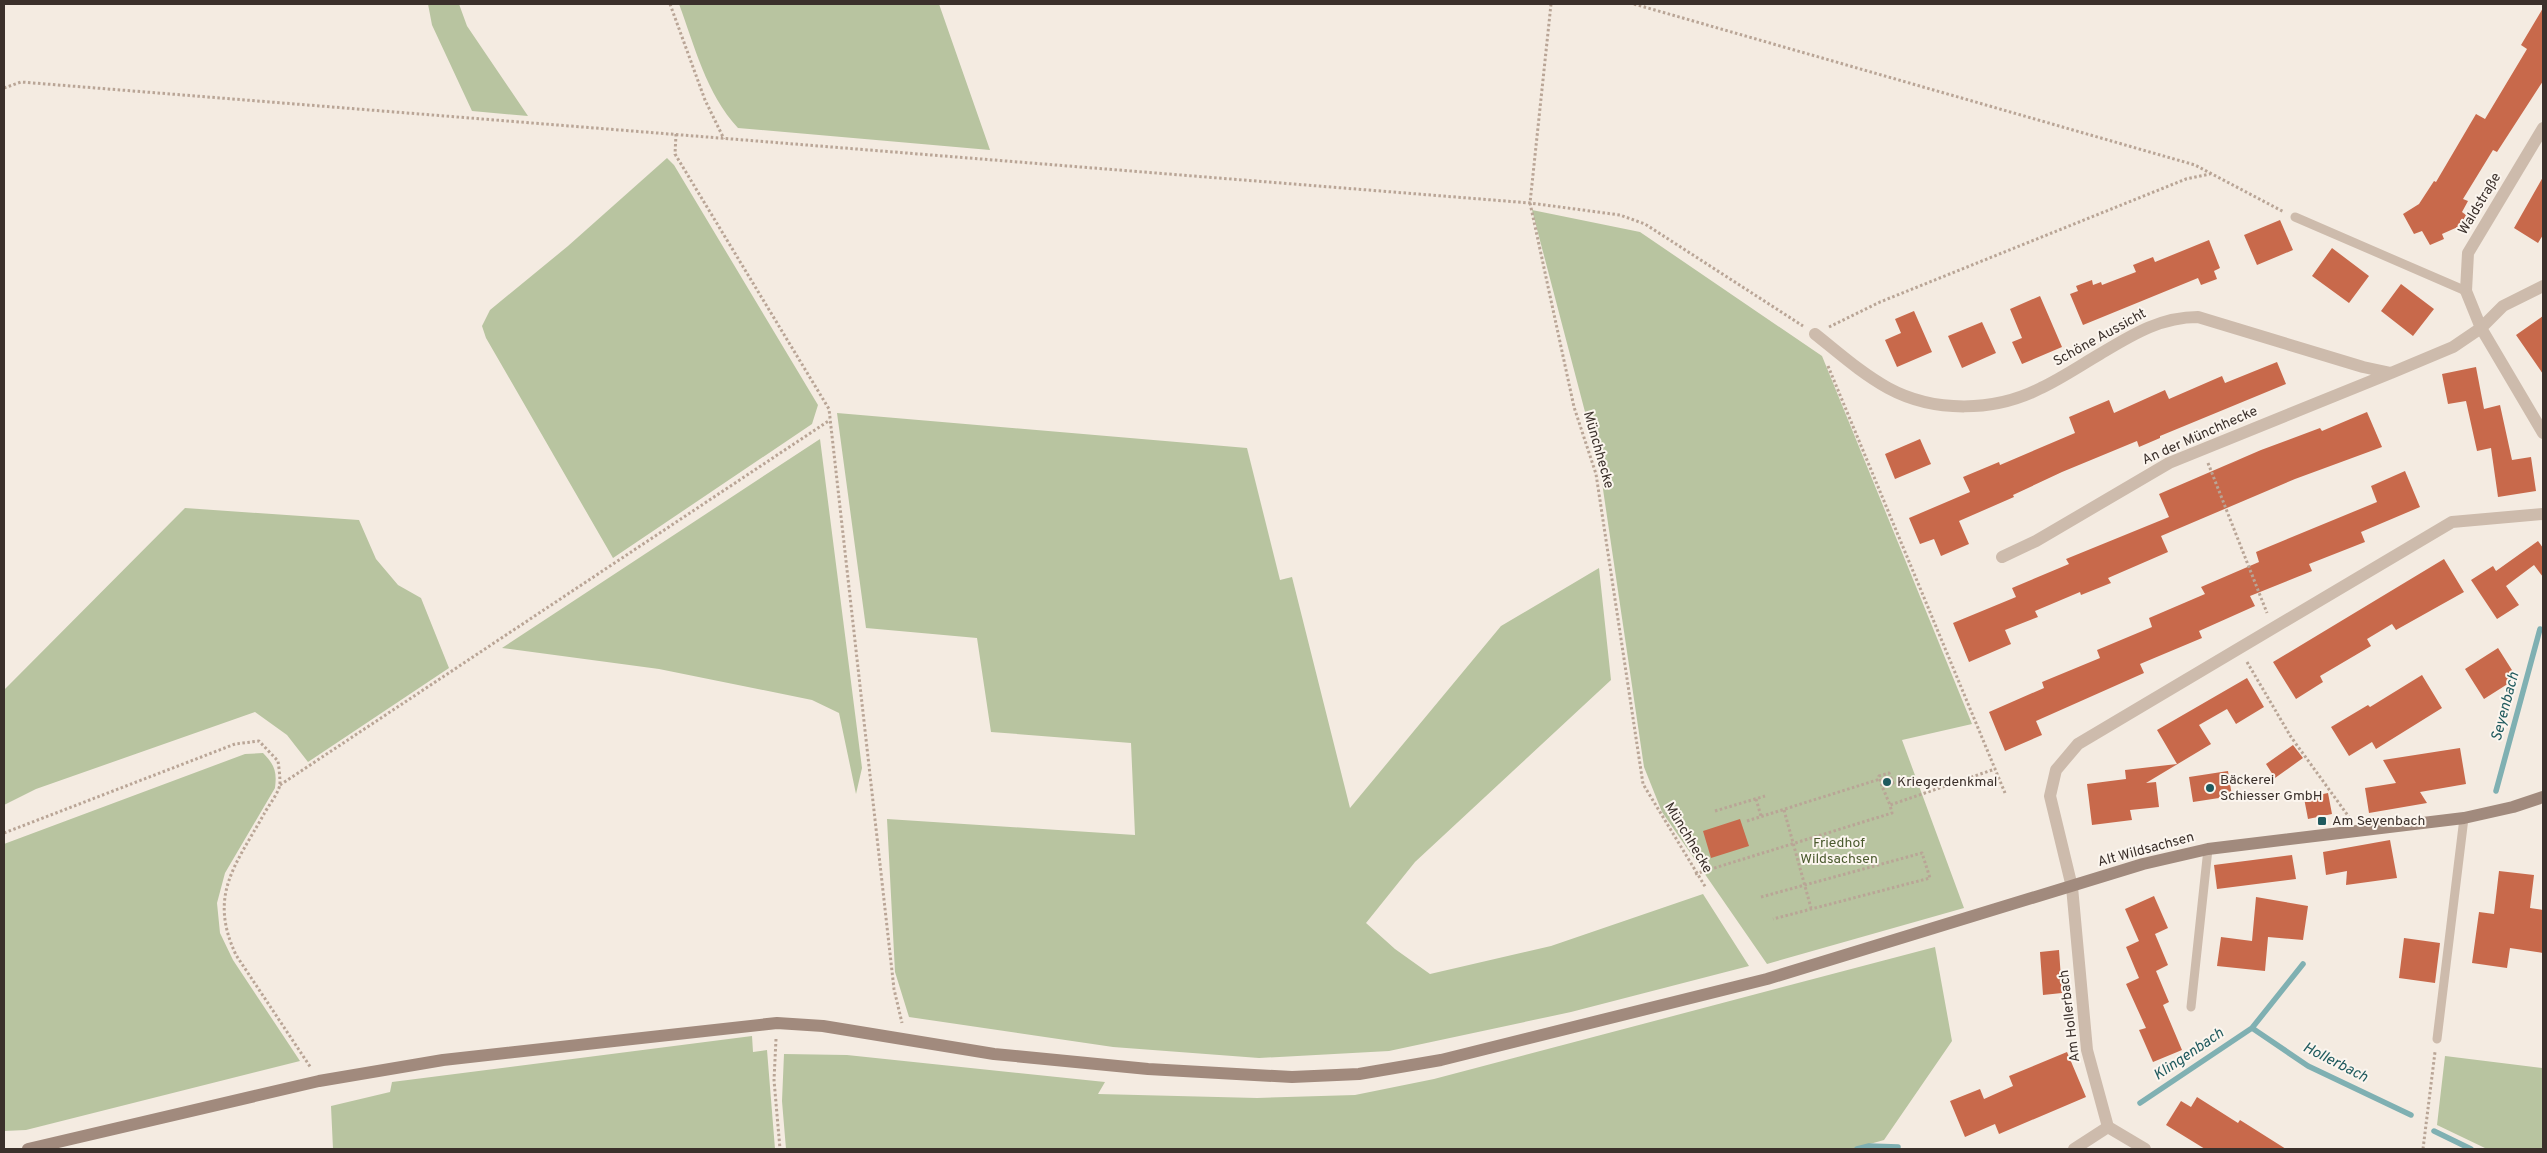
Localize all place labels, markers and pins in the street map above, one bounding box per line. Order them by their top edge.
place label: Bäckerei Schiesser GmbH [2220,772,2323,805]
place label: Kriegerdenkmal [1897,774,1997,791]
marker: Kriegerdenkmal [1881,776,1893,788]
marker: Bäckerei Schiesser GmbH [2204,782,2216,794]
place label: Am Seyenbach [2332,813,2425,830]
marker: Am Seyenbach [2316,815,2328,827]

